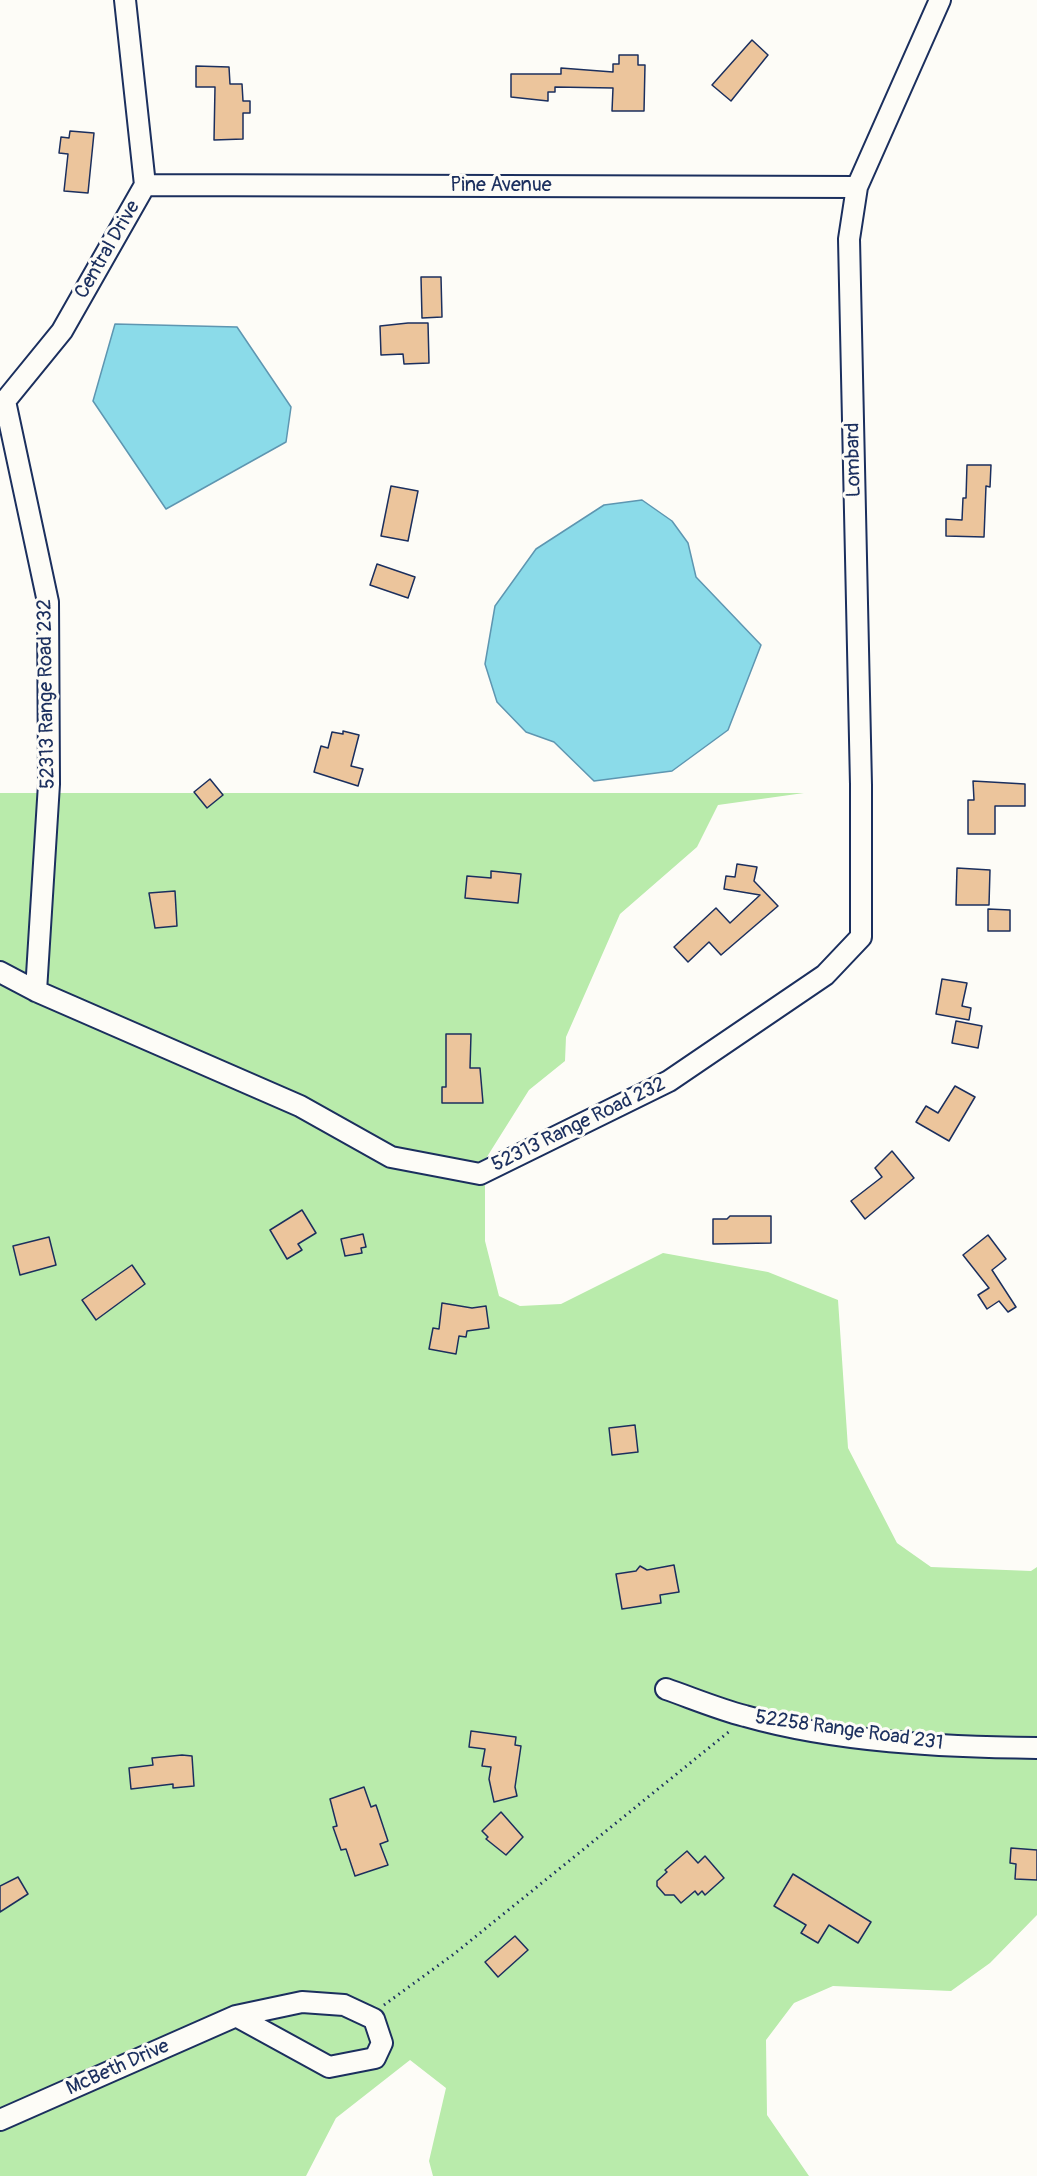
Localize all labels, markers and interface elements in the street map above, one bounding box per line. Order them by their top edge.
street label: Pine Avenue [450,174,552,198]
street label: Central Drive [70,197,146,303]
street label: Lombard [841,422,867,498]
street label: 52313 Range Road 232 [33,599,61,789]
street label: 52313 Range Road 232 [488,1072,670,1178]
street label: 52258 Range Road 231 [753,1706,945,1756]
street label: McBeth Drive [63,2035,173,2101]

